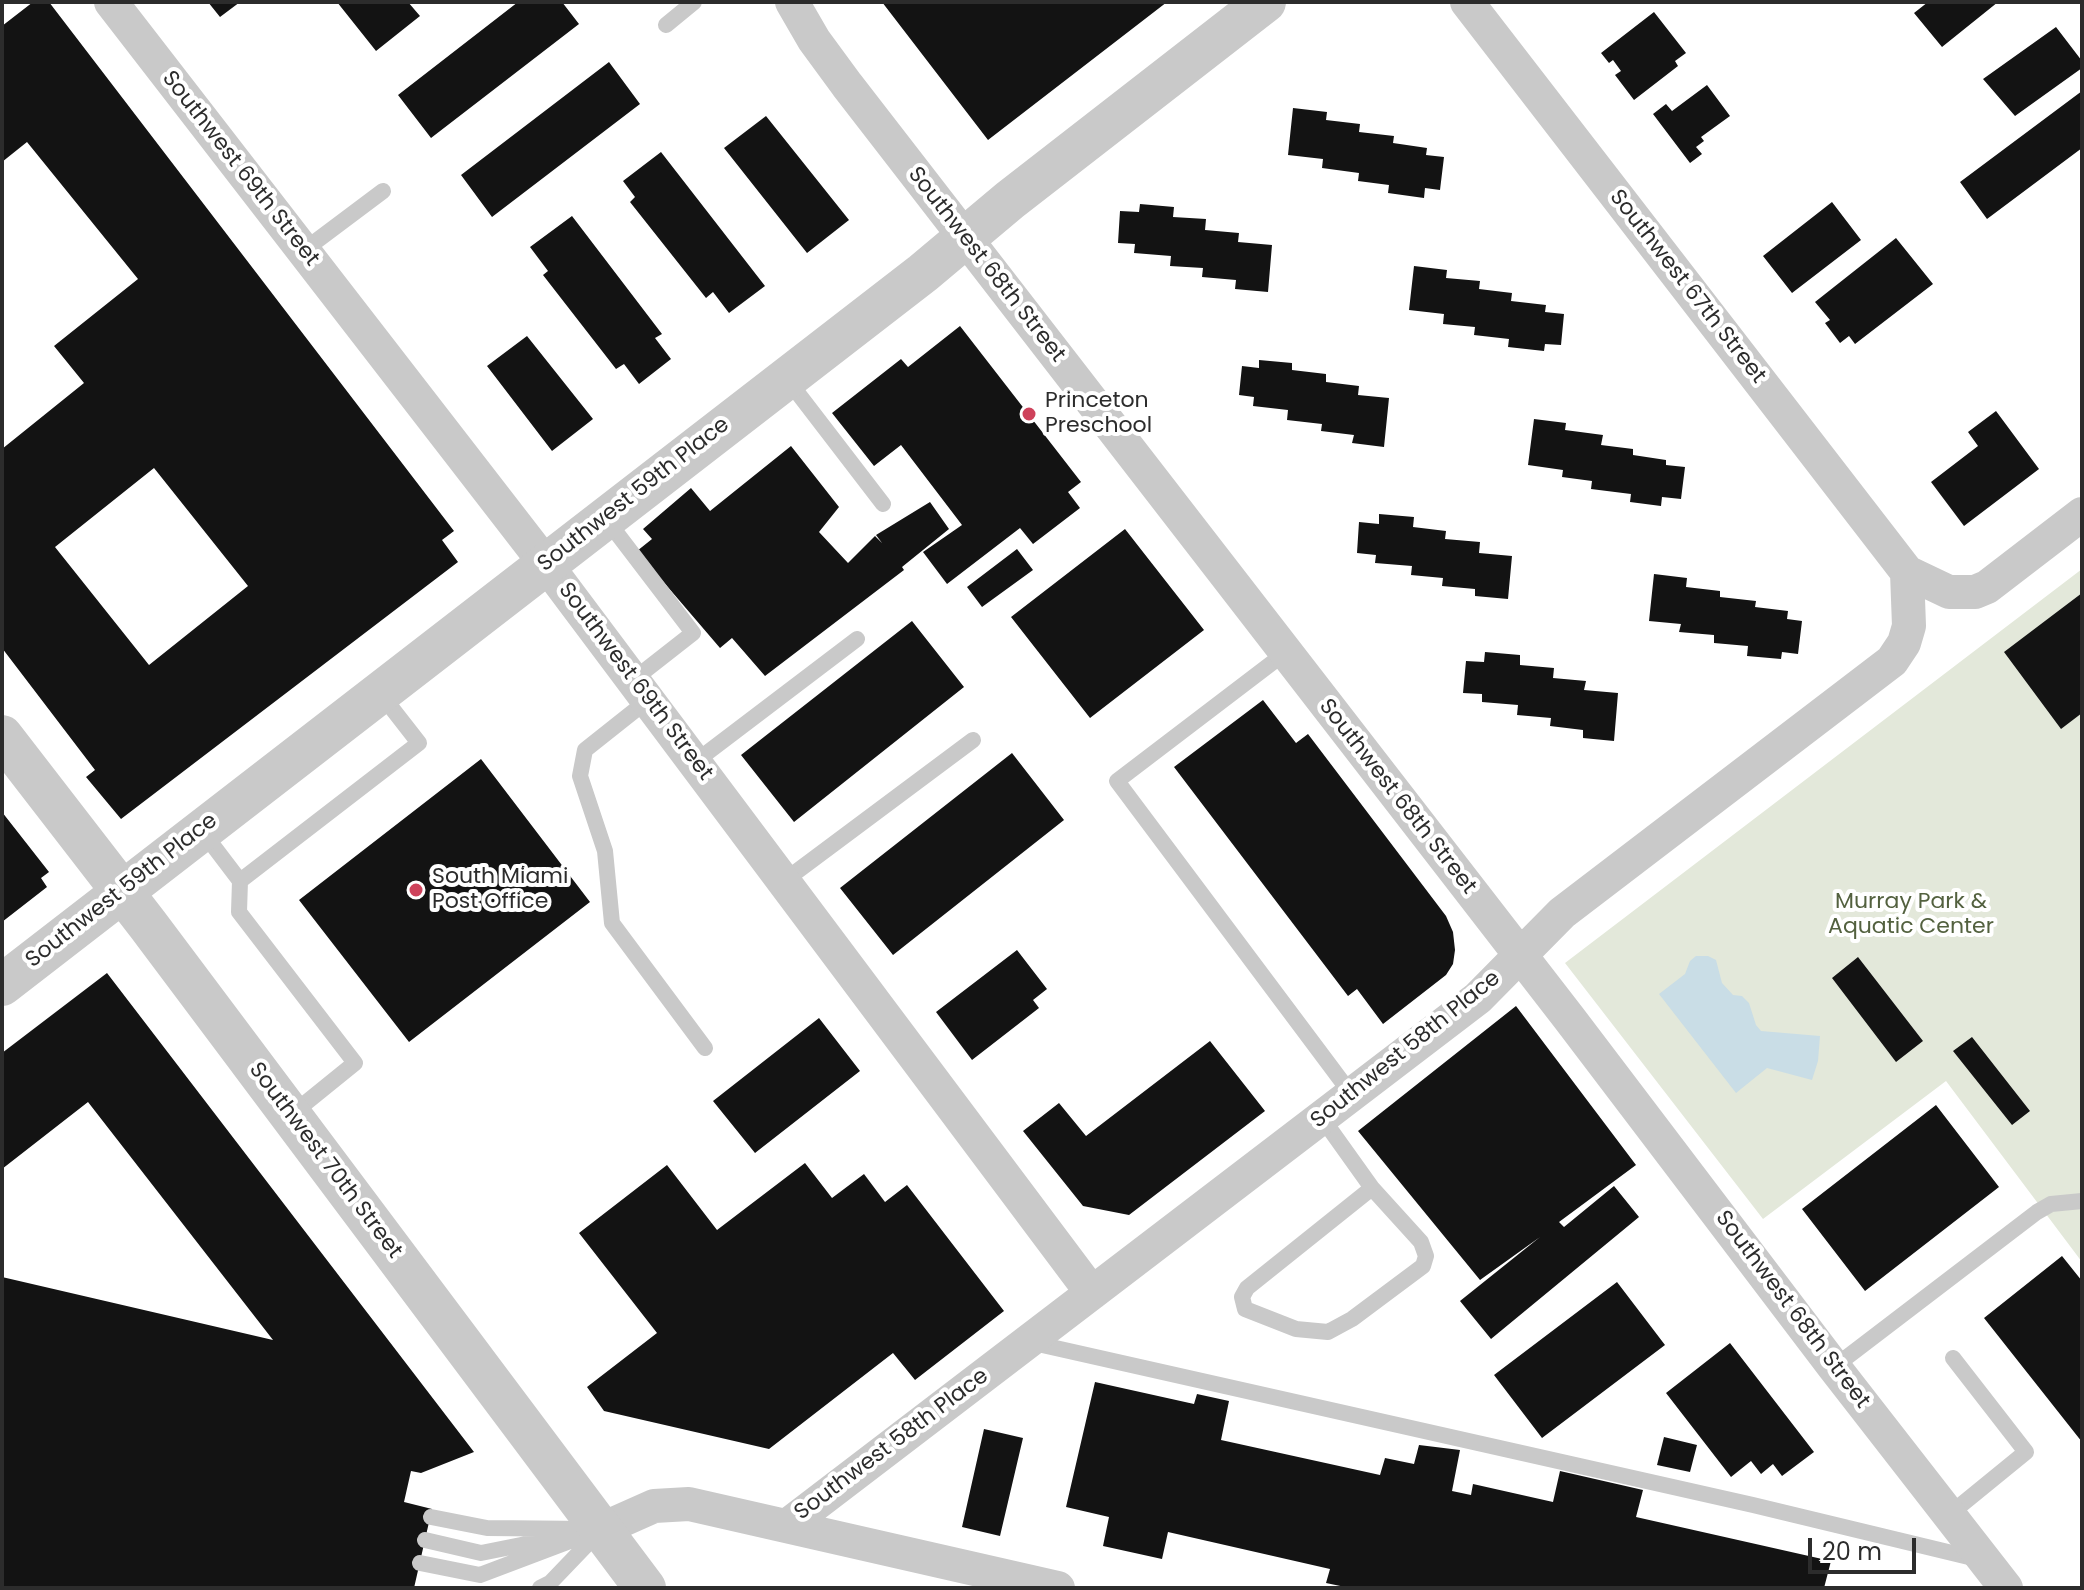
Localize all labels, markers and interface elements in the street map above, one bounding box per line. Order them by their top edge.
street label: Southwest 69th Street [156,66,324,272]
street label: Southwest 68th Street [902,162,1070,368]
street label: Southwest 67th Street [1603,185,1771,389]
place label: Princeton Preschool [1045,388,1152,440]
marker: Princeton Preschool [1020,405,1038,423]
street label: Southwest 59th Place [533,412,735,578]
street label: Southwest 69th Street [552,578,718,786]
street label: Southwest 68th Street [1313,694,1481,900]
street label: Southwest 59th Place [21,808,223,974]
place label: South Miami Post Office [432,864,568,916]
marker: South Miami Post Office [407,881,425,899]
park label: Murray Park & Aquatic Center [1828,889,1994,940]
street label: Southwest 58th Place [1306,966,1506,1134]
street label: Southwest 70th Street [243,1058,407,1264]
street label: Southwest 68th Street [1709,1206,1875,1414]
street label: Southwest 58th Place [790,1363,994,1527]
scale bar [1812,1522,1920,1572]
text: 20 m [1822,1535,1882,1568]

